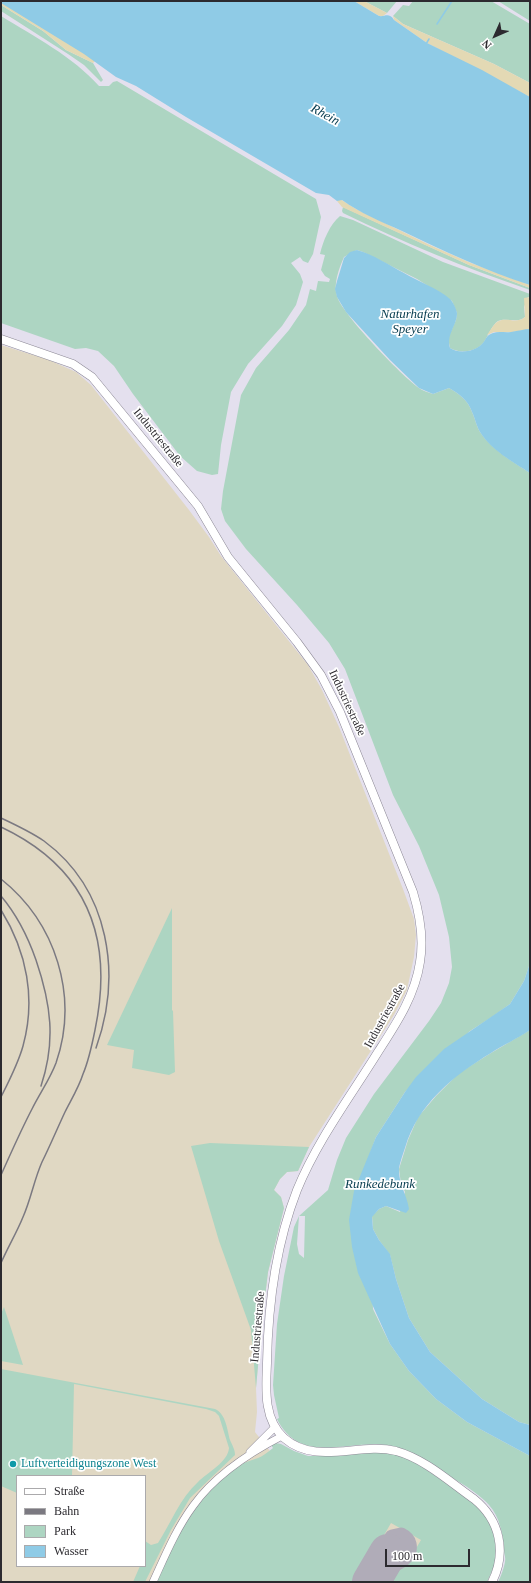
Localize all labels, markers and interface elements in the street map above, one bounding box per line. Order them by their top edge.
north arrow [475,16,515,56]
text: N [479,37,494,52]
water label: Rhein [308,101,342,129]
water label: Naturhafen Speyer [381,307,439,338]
street label: Industriestraße [130,406,186,470]
street label: Industriestraße [325,668,369,738]
street label: Industriestraße [361,981,409,1051]
water label: Runkedebunk [345,1177,415,1193]
street label: Industriestraße [248,1291,268,1363]
place label: Luftverteidigungszone West [21,1457,156,1471]
marker: Luftverteidigungszone West [8,1459,18,1469]
legend [16,1475,146,1567]
text: Straße [54,1484,85,1498]
text: Bahn [54,1504,79,1518]
text: Park [54,1524,76,1538]
scale bar [387,1541,472,1567]
text: Wasser [54,1544,88,1558]
text: 100 m [392,1549,422,1563]

